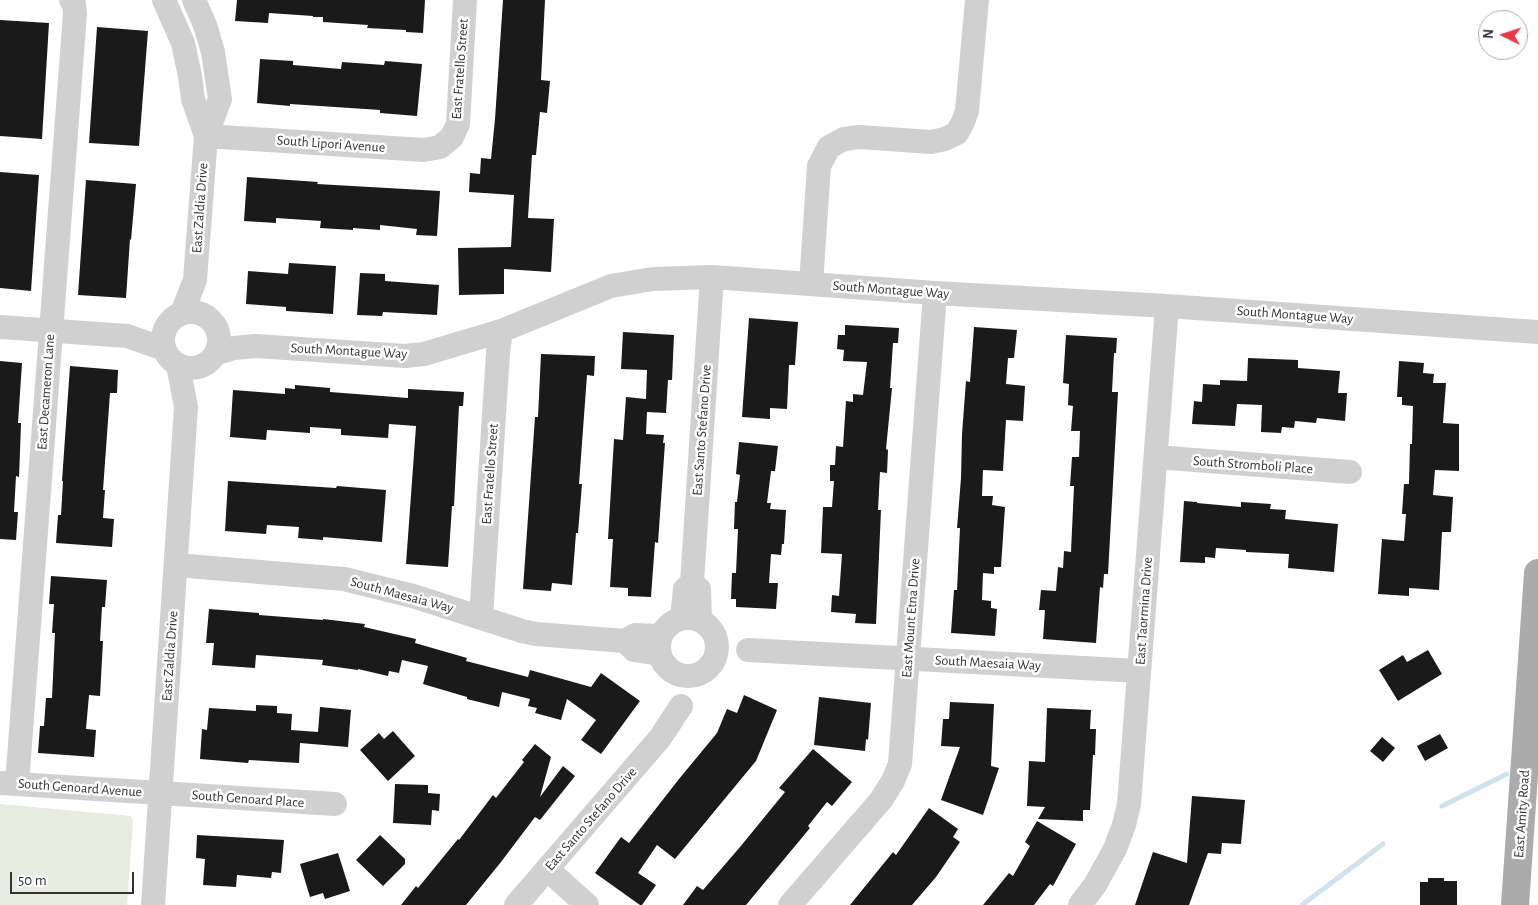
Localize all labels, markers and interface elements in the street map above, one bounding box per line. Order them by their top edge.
north arrow [1478,10,1528,60]
street label: East Fratello Street [448,18,472,120]
text: N [1482,29,1496,39]
street label: South Lipori Avenue [276,132,386,156]
street label: East Zaldia Drive [188,162,212,254]
street label: South Montague Way [832,278,950,302]
street label: South Montague Way [1236,303,1354,327]
street label: East Decameron Lane [34,333,58,451]
street label: South Montague Way [290,340,408,362]
street label: East Santo Stefano Drive [689,364,715,496]
street label: East Fratello Street [478,423,502,525]
street label: South Stromboli Place [1192,452,1314,478]
street label: East Taormina Drive [1132,556,1156,666]
street label: East Mount Etna Drive [898,558,924,678]
street label: South Maesaia Way [349,573,455,617]
street label: East Zaldia Drive [158,610,182,702]
street label: South Maesaia Way [935,652,1041,674]
street label: East Santo Stefano Drive [542,764,640,874]
street label: East Amity Road [1511,770,1533,858]
street label: South Genoard Avenue [17,775,143,801]
street label: South Genoard Place [191,787,305,811]
scale bar [12,862,136,894]
text: 50 m [18,873,47,888]

